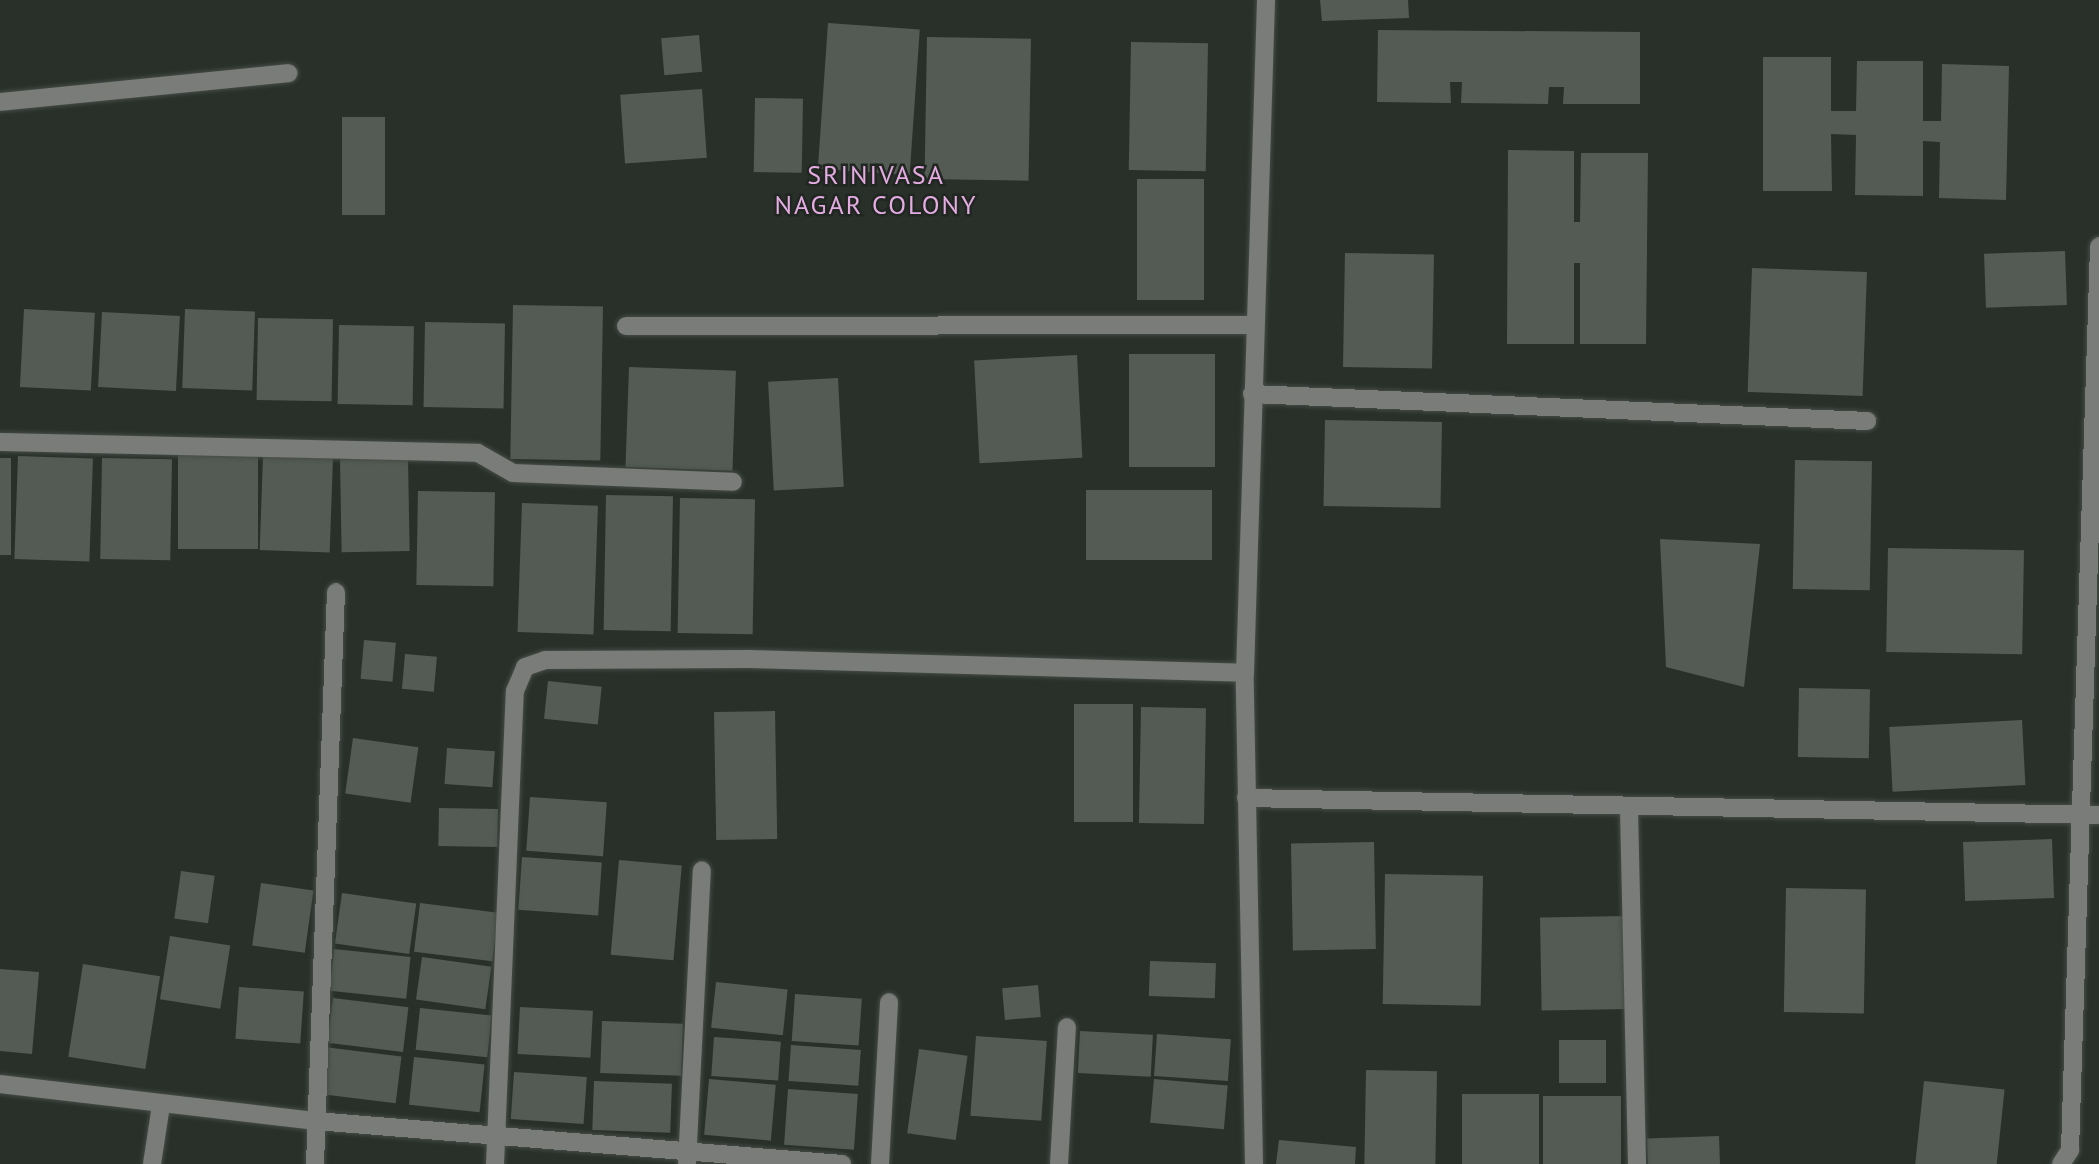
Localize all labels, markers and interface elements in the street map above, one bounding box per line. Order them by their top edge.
district label: SRINIVASA NAGAR COLONY [776,159,976,220]

